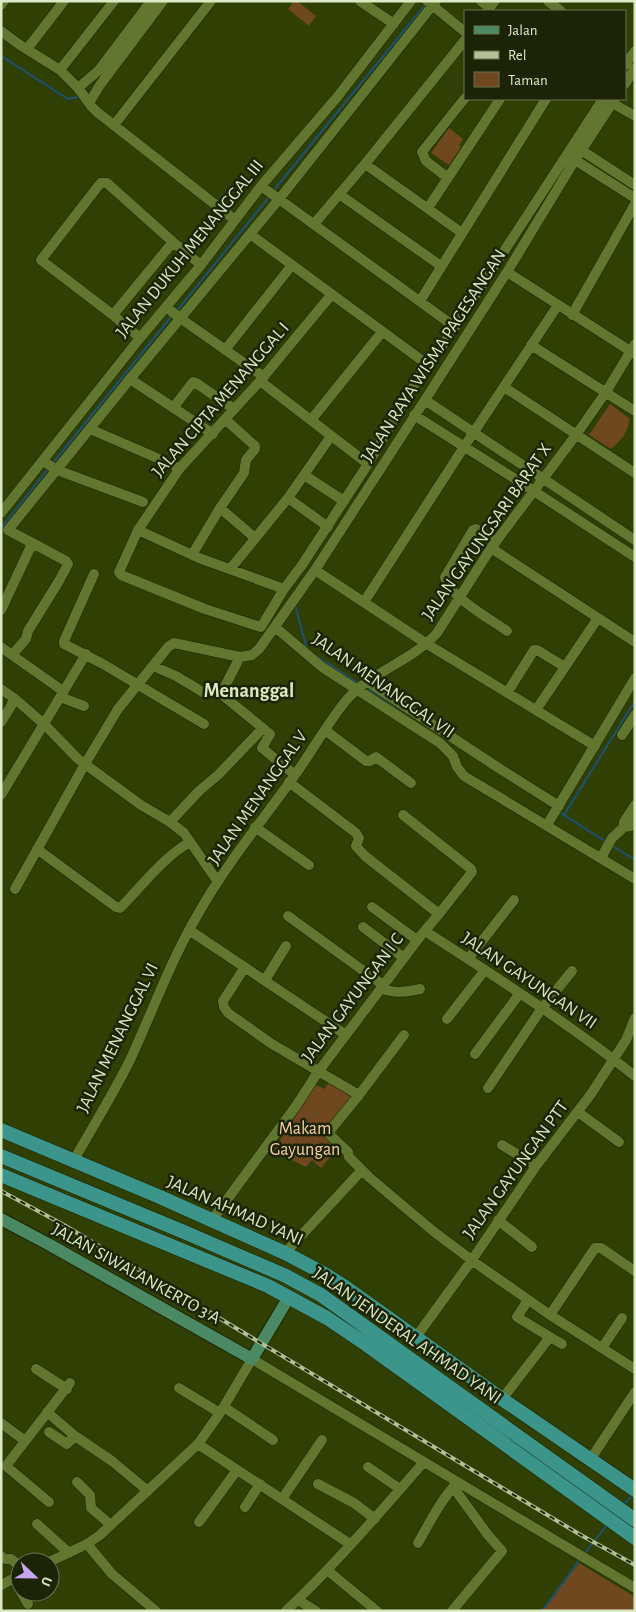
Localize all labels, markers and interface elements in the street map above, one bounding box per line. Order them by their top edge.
legend [464,10,626,100]
text: Jalan [508,23,538,38]
text: Rel [508,48,526,63]
text: Taman [508,73,548,88]
street label: JALAN DUKUH MENANGGAL III [113,157,267,341]
street label: JALAN RAYA WISMA PAGESANGAN [358,246,510,466]
street label: JALAN CIPTA MENANGGAL I [149,319,293,481]
street label: JALAN GAYUNGSARI BARAT X [419,440,555,624]
street label: JALAN MENANGGAL VII [309,630,457,742]
district label: Menanggal [204,681,294,701]
street label: JALAN MENANGGAL V [205,727,312,868]
street label: JALAN GAYUNGAN VII [458,929,600,1033]
street label: JALAN GAYUNGAN I C [299,930,407,1066]
street label: JALAN MENANGGAL VI [74,960,162,1116]
street label: JALAN GAYUNGAN PTT [460,1098,572,1242]
park label: Makam Gayungan [270,1120,340,1159]
street label: JALAN AHMAD YANI [164,1173,306,1249]
street label: JALAN SIWALANKERTO 3 A [49,1220,224,1328]
street label: JALAN JENDERAL AHMAD YANI [310,1264,504,1408]
north arrow [10,1552,60,1602]
text: U [38,1575,54,1588]

